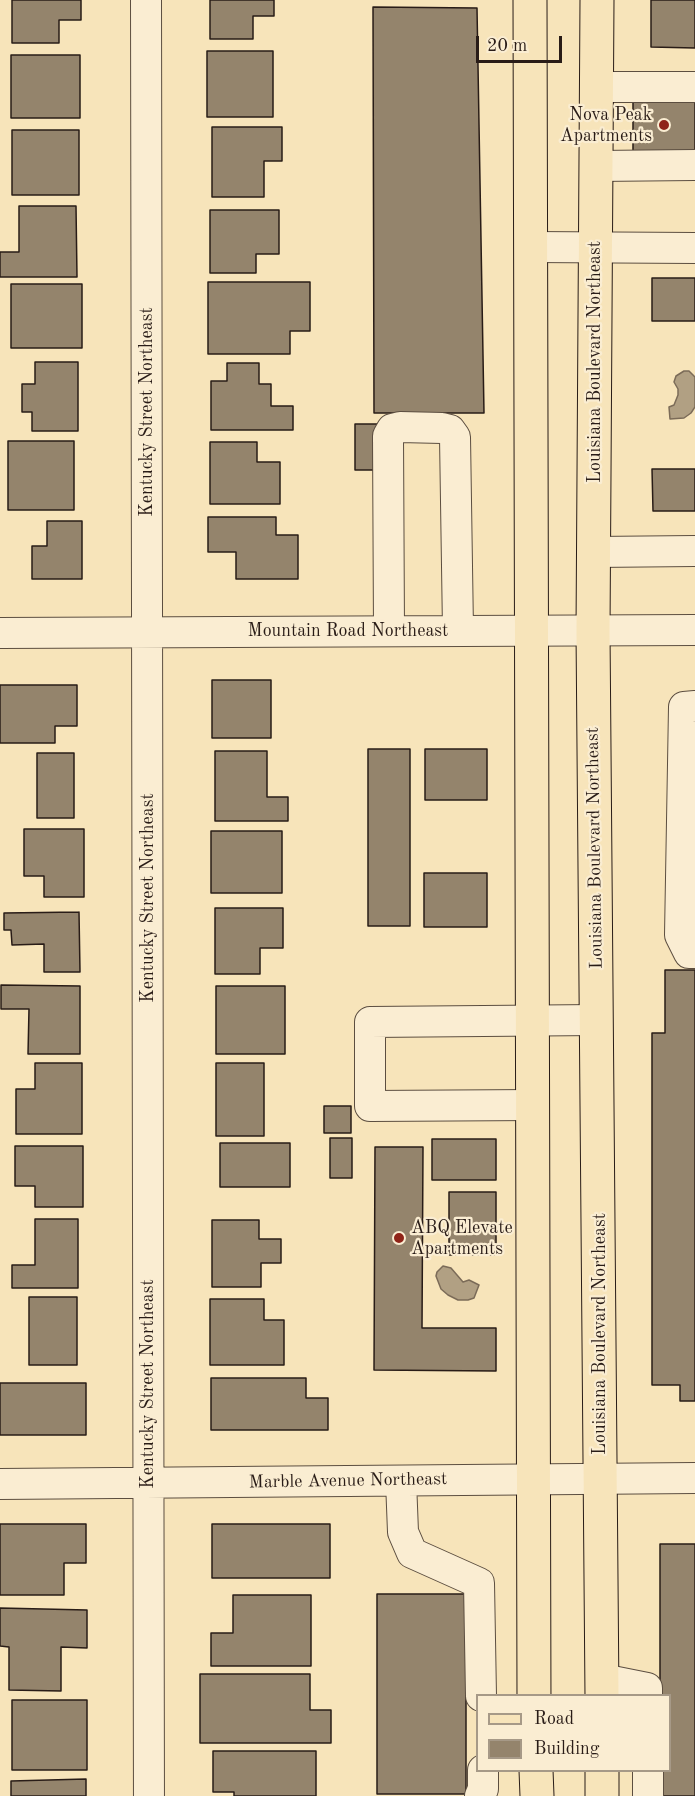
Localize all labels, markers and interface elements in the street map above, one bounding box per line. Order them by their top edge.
scale bar [479,24,564,62]
text: 20 m [487,37,527,55]
place label: Nova Peak Apartments [560,104,652,146]
marker: Nova Peak Apartments [657,118,671,132]
street label: Louisiana Boulevard Northeast [584,241,606,483]
street label: Kentucky Street Northeast [136,307,158,517]
street label: Mountain Road Northeast [248,620,448,642]
street label: Louisiana Boulevard Northeast [582,727,608,969]
street label: Kentucky Street Northeast [137,793,159,1003]
street label: Louisiana Boulevard Northeast [589,1213,611,1455]
place label: ABQ Elevate Apartments [411,1217,513,1260]
marker: ABQ Elevate Apartments [392,1231,406,1245]
street label: Kentucky Street Northeast [137,1279,159,1489]
street label: Marble Avenue Northeast [249,1468,447,1494]
legend [476,1694,671,1772]
text: Road [534,1710,574,1728]
text: Building [534,1740,599,1758]

